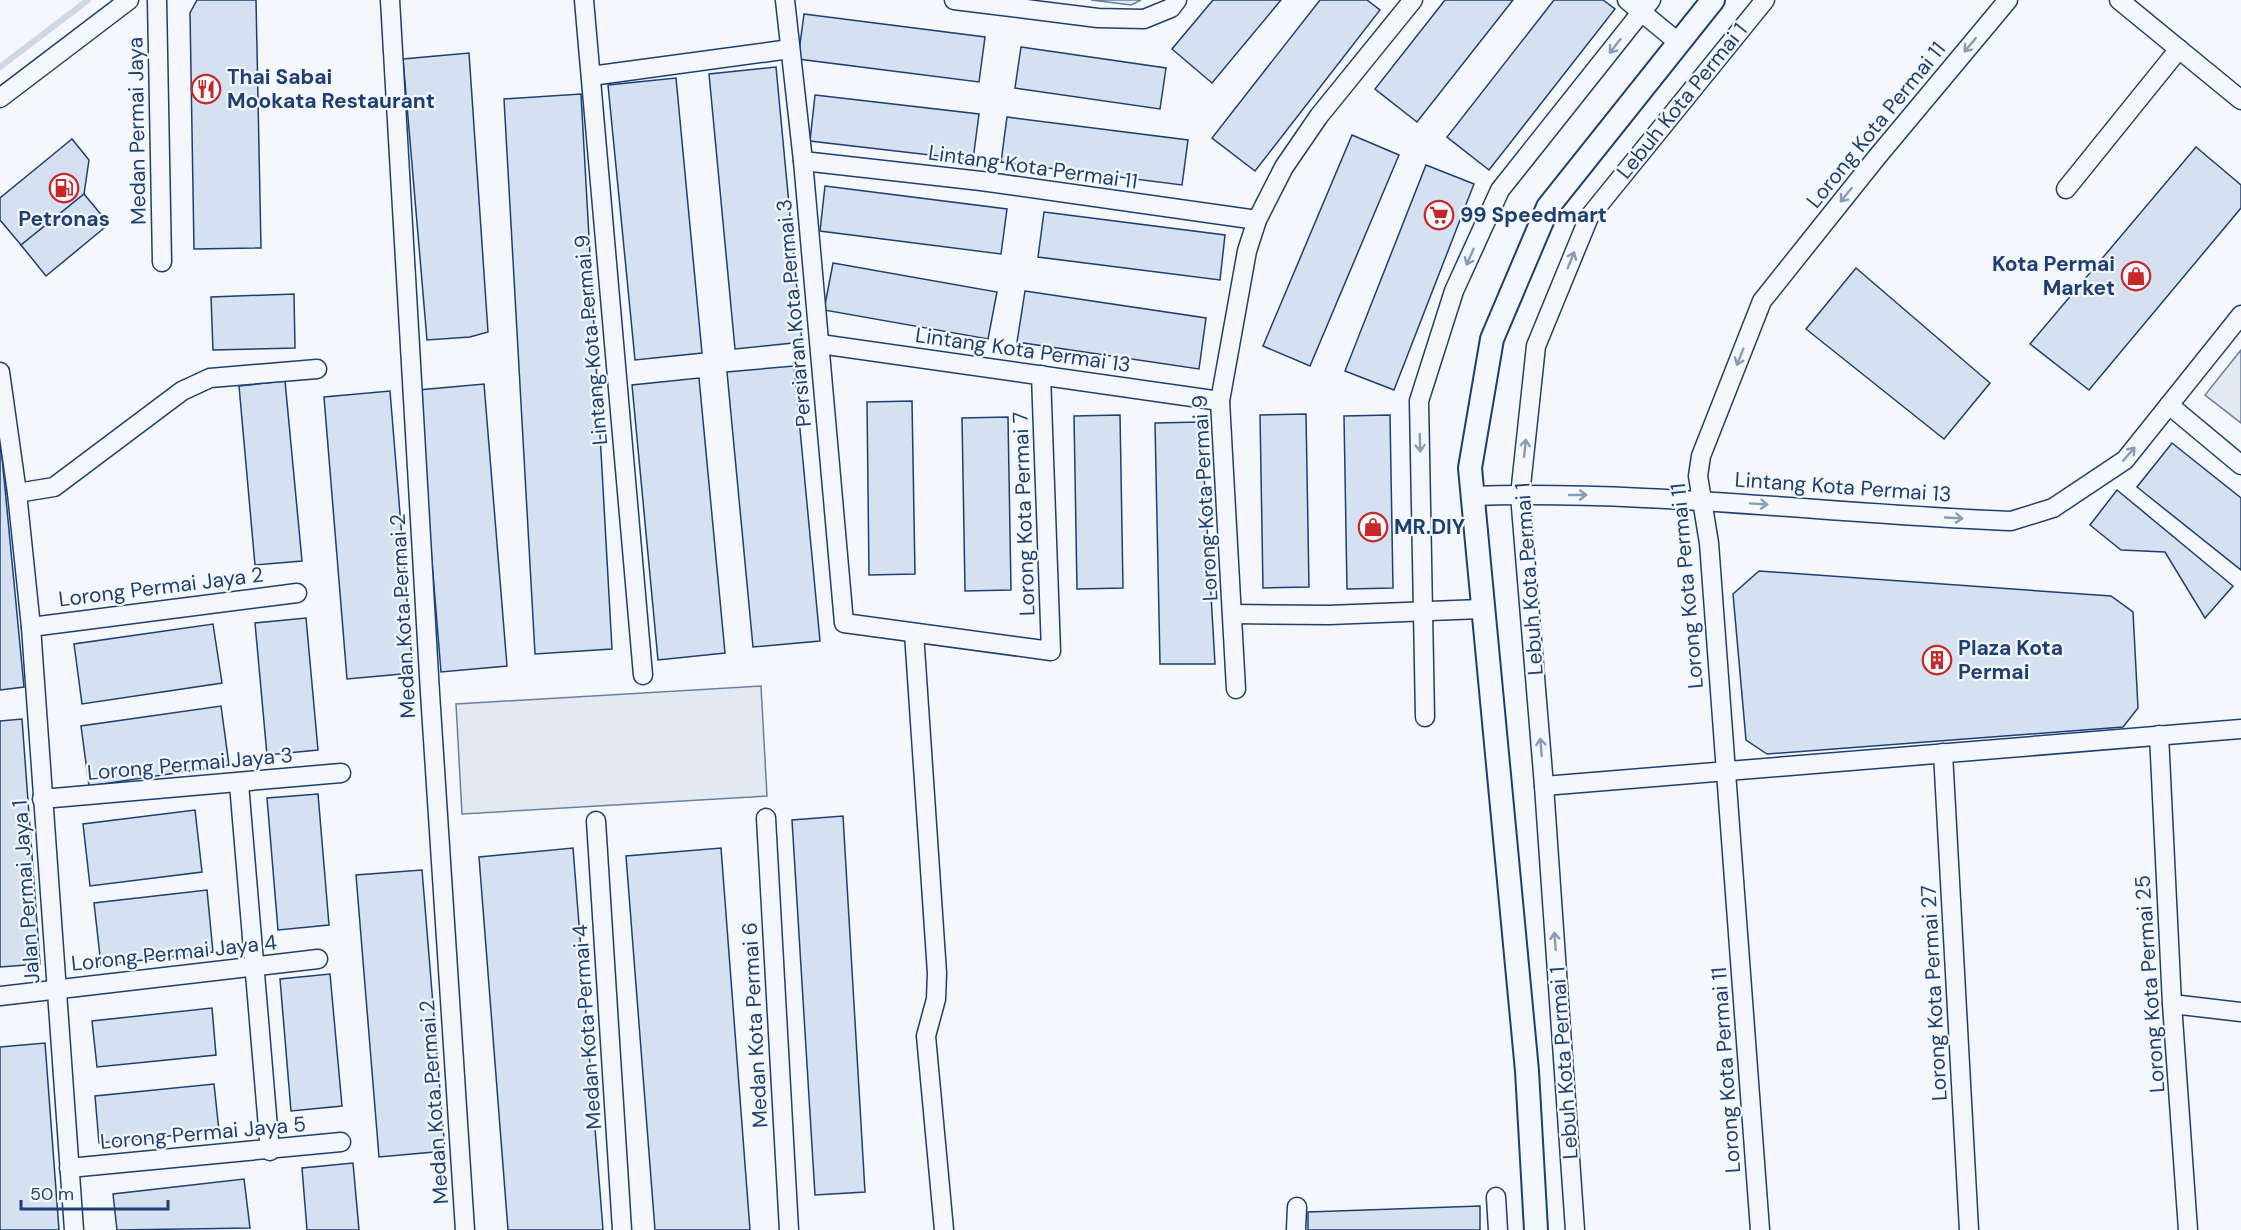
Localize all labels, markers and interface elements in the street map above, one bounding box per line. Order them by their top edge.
street label: Lebuh Kota Permai 1 [1610,17,1754,185]
street label: Lorong Kota Permai 11 [1800,36,1952,214]
street label: Medan Permai Jaya [121,37,153,225]
one-way arrow [1608,37,1621,53]
one-way arrow [1964,37,1977,53]
place label: Thai Sabai Mookata Restaurant [227,63,435,115]
restaurant icon: Thai Sabai Mookata Restaurant [190,73,222,105]
street label: Lintang Kota Permai 11 [927,138,1139,196]
fuel station icon: Petronas [48,172,80,204]
one-way arrow [1840,187,1853,203]
street label: Persiaran Kota Permai 3 [770,198,818,428]
supermarket icon: 99 Speedmart [1423,199,1455,231]
place label: 99 Speedmart [1460,201,1607,229]
place label: Petronas [18,205,110,233]
street label: Lintang Kota Permai 9 [568,234,614,446]
one-way arrow [1463,248,1475,266]
place label: Kota Permai Market [1992,250,2115,302]
one-way arrow [1566,252,1577,270]
shop icon: Kota Permai Market [2120,260,2152,292]
street label: Lintang Kota Permai 13 [914,321,1132,379]
one-way arrow [1734,347,1745,365]
street label: Lorong Kota Permai 9 [1186,394,1224,602]
street label: Lorong Kota Permai 7 [1006,411,1042,617]
one-way arrow [1414,433,1426,453]
one-way arrow [1520,438,1531,458]
one-way arrow [2122,447,2136,462]
street label: Lintang Kota Permai 13 [1734,465,1952,509]
street label: Lebuh Kota Permai 1 [1508,482,1550,676]
street label: Lorong Kota Permai 11 [1664,482,1710,690]
one-way arrow [1568,489,1588,501]
one-way arrow [1749,499,1769,510]
shop icon: MR.DIY [1357,511,1389,543]
street label: Medan Kota Permai 2 [384,513,422,719]
place label: MR.DIY [1394,513,1466,541]
one-way arrow [1943,513,1963,524]
street label: Lorong Permai Jaya 2 [57,561,265,613]
place label: Plaza Kota Permai [1958,634,2063,686]
building icon: Plaza Kota Permai [1921,644,1953,676]
one-way arrow [1535,737,1546,757]
street label: Lorong Permai Jaya 3 [86,741,294,787]
street label: Jalan Permai Jaya 1 [6,799,46,985]
street label: Lorong Kota Permai 25 [2128,874,2172,1094]
street label: Lorong Kota Permai 27 [1914,884,1954,1102]
street label: Medan Kota Permai 6 [736,921,774,1129]
street label: Medan Kota Permai 4 [566,923,608,1130]
street label: Lorong Permai Jaya 4 [70,928,278,978]
one-way arrow [1549,932,1560,952]
street label: Lebuh Kota Permai 1 [1543,966,1585,1160]
street label: Lorong Kota Permai 11 [1705,966,1747,1174]
street label: Medan Kota Permai 2 [413,999,455,1205]
street label: Lorong Permai Jaya 5 [99,1110,307,1156]
scale bar [21,1173,168,1211]
text: 50 m [30,1182,74,1206]

